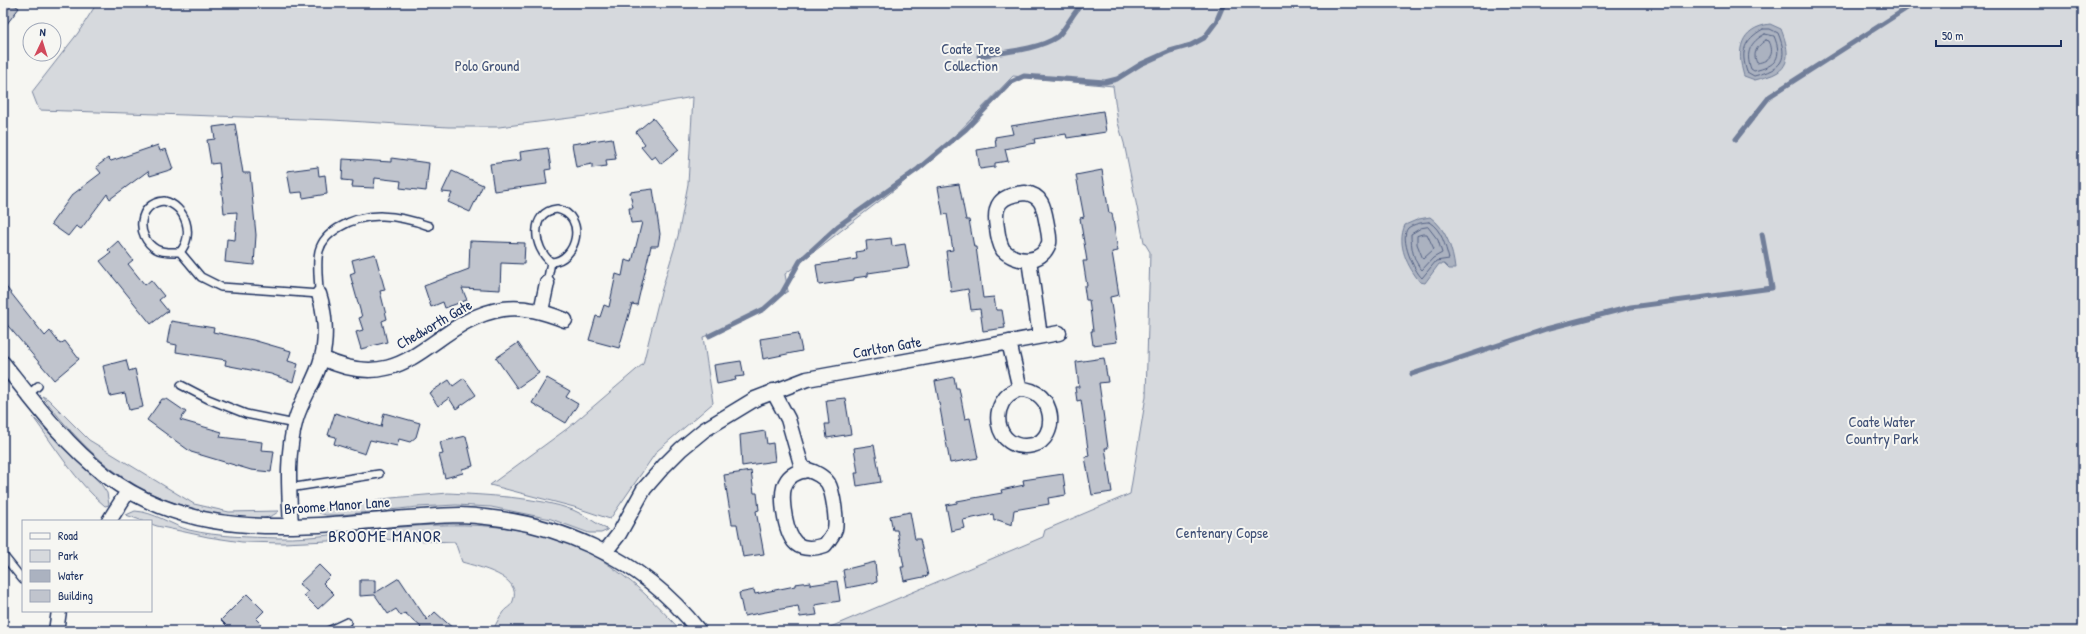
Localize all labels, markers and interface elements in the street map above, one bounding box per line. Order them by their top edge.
north arrow [22,22,62,62]
scale bar [1936,22,2061,48]
text: N [39,25,46,39]
text: 50 m [1942,27,1963,44]
park label: Coate Tree Collection [941,38,1001,76]
park label: Polo Ground [455,55,519,76]
street label: Chedworth Gate [392,294,476,354]
street label: Carlton Gate [851,331,923,363]
park label: Coate Water Country Park [1846,411,1918,449]
street label: Broome Manor Lane [283,491,391,519]
legend [22,520,152,612]
park label: Centenary Copse [1176,522,1268,543]
district label: BROOME MANOR [328,524,442,547]
text: Road [58,527,78,544]
text: Park [58,547,78,564]
text: Water [58,567,84,584]
text: Building [58,587,93,604]

